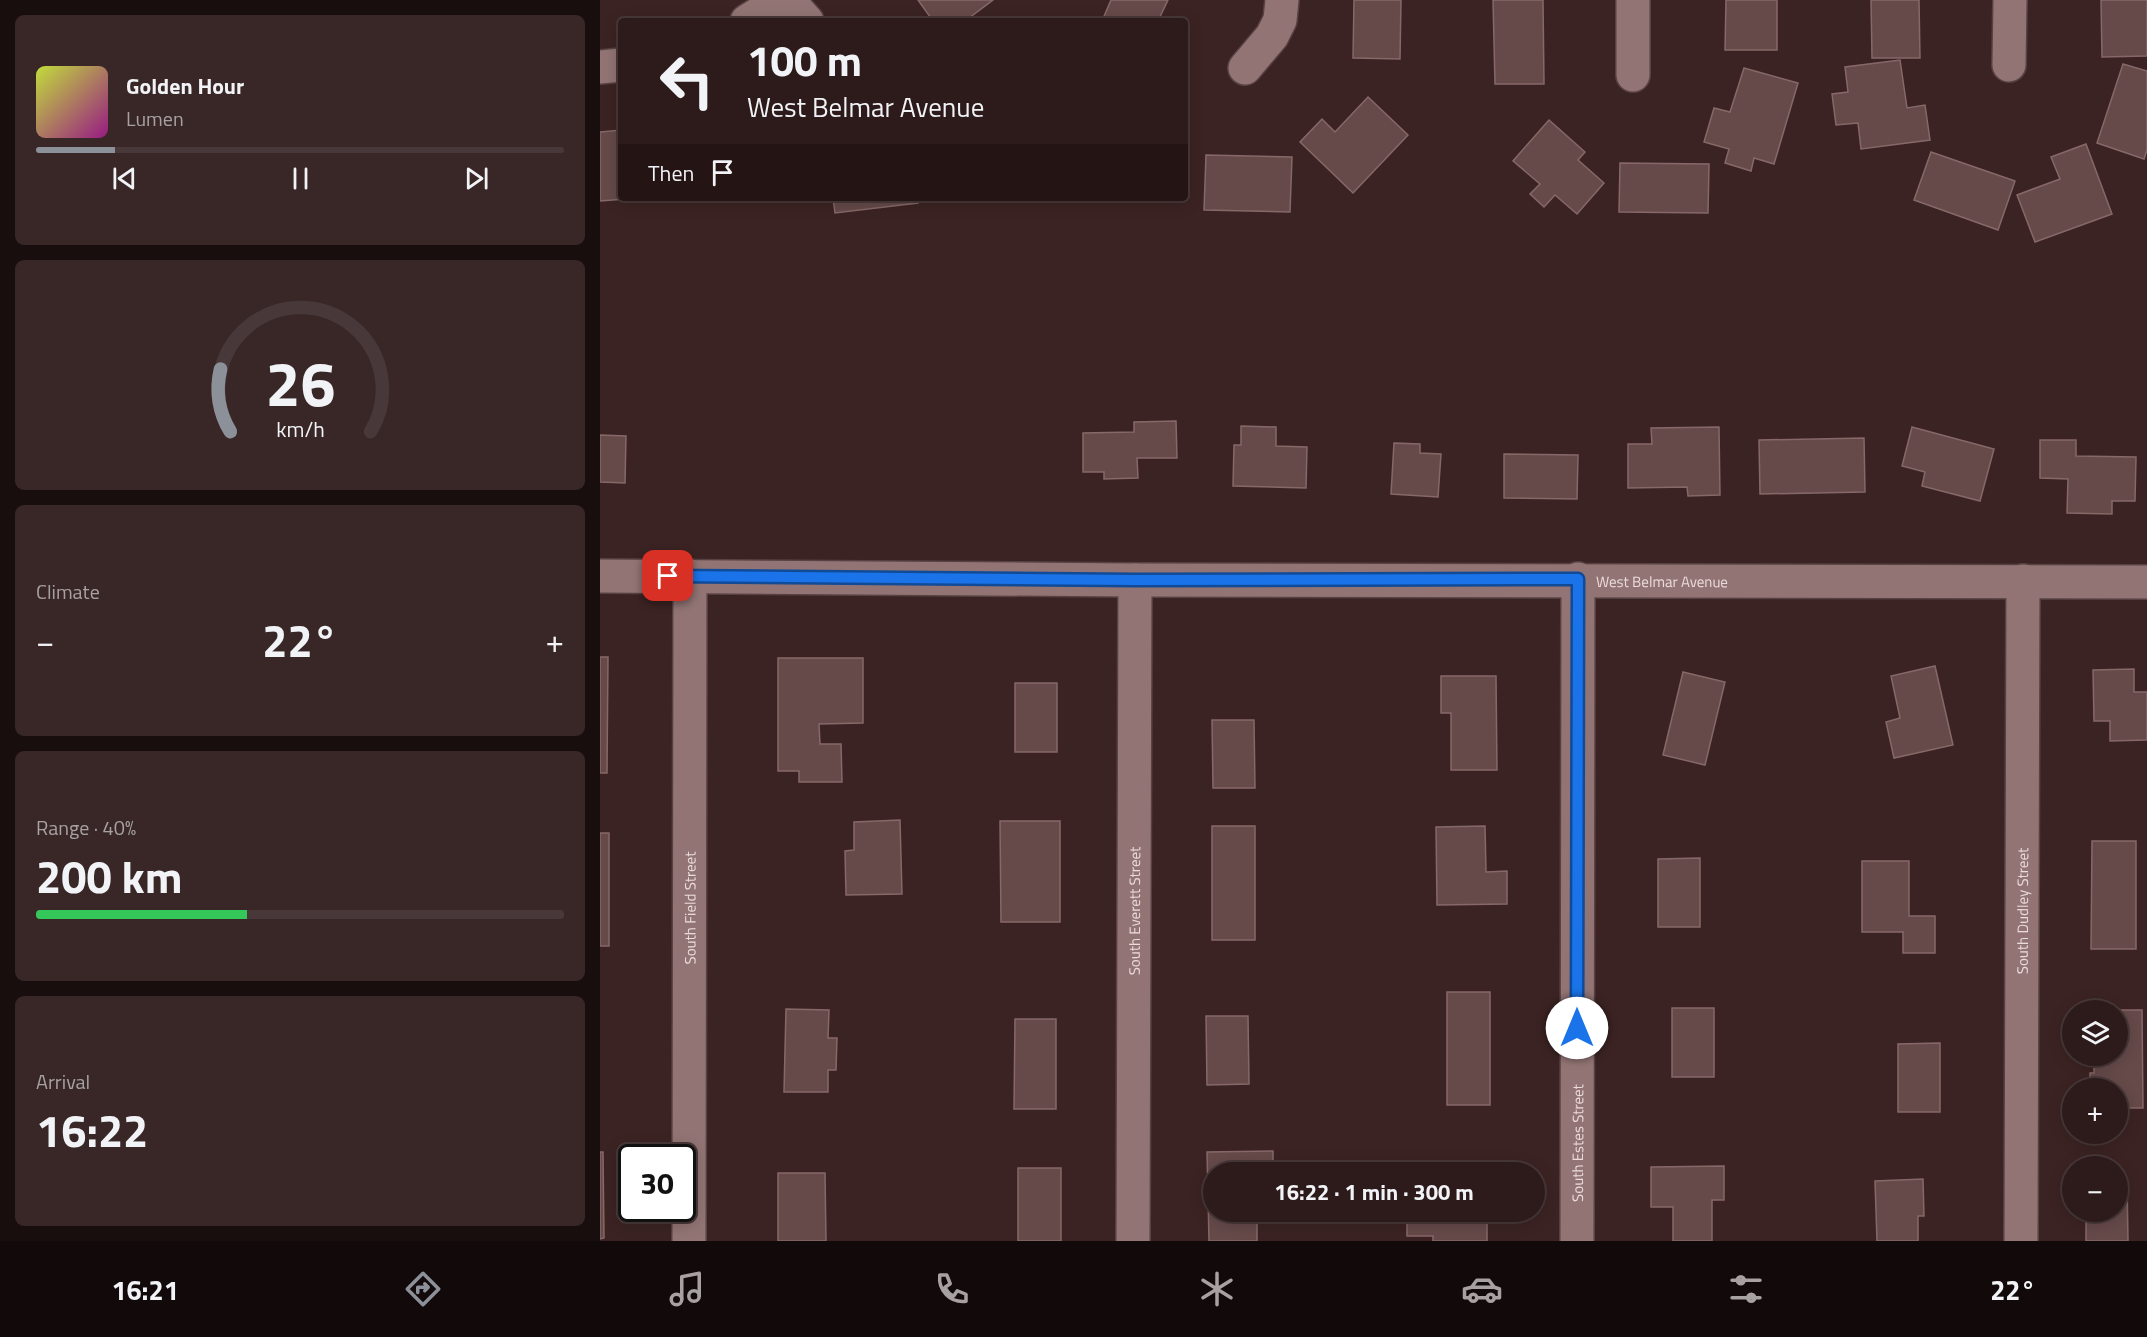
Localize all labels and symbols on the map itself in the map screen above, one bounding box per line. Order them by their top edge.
pin [642,550,693,601]
street label: West Belmar Avenue [1596,569,1728,593]
street label: South Everett Street [1122,846,1146,975]
street label: South Dudley Street [2010,847,2034,974]
street label: South Field Street [678,851,701,964]
position arrow [1545,996,1609,1060]
street label: South Estes Street [1566,1083,1589,1202]
speed limit sign: 30 [618,1144,696,1222]

